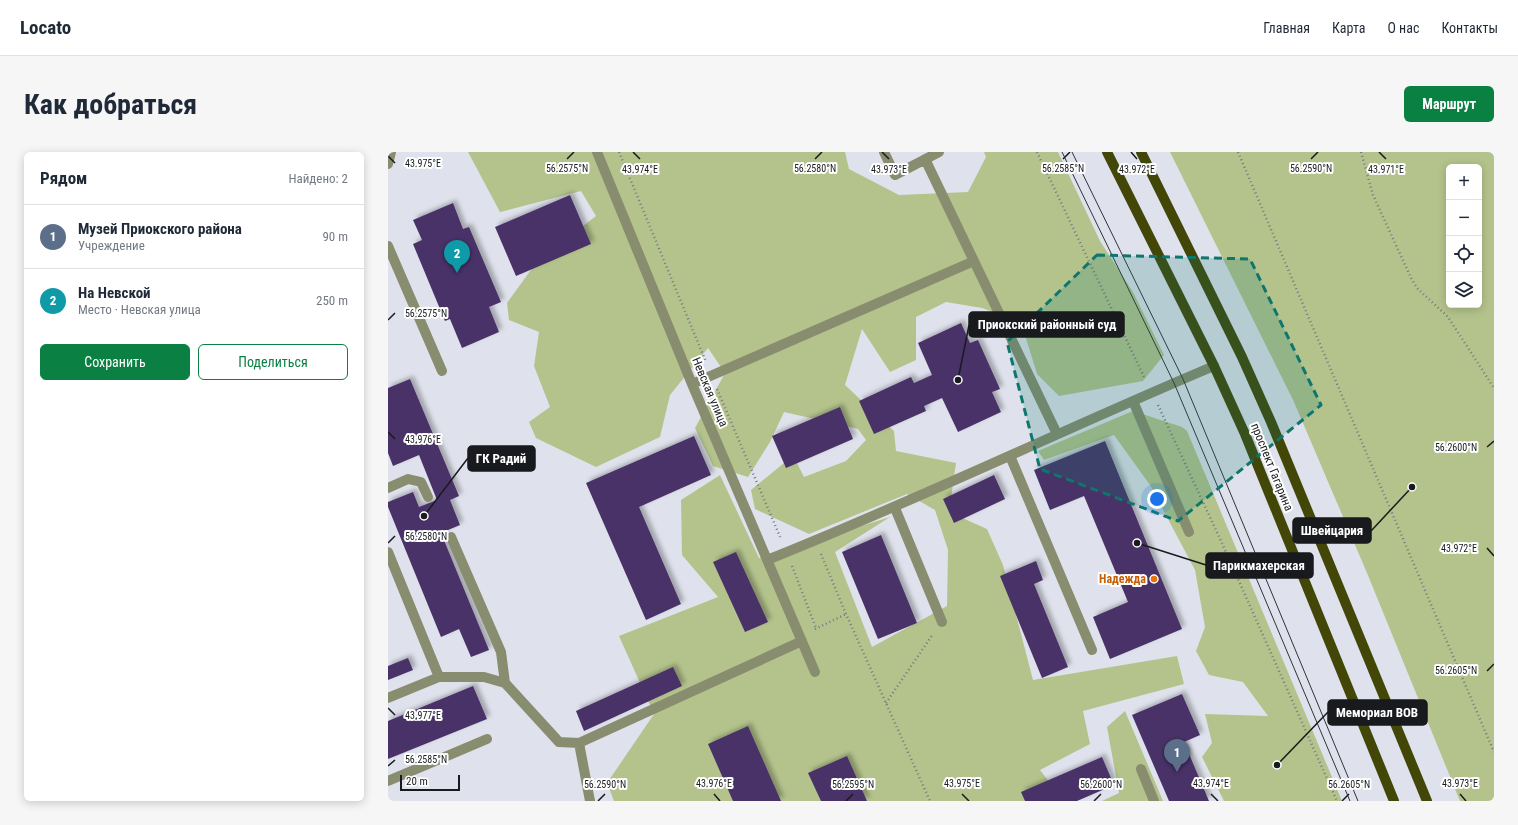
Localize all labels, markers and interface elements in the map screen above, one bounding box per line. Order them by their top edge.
text: Locato [20,16,71,39]
text: Главная [1263,20,1310,36]
text: Карта [1332,20,1365,36]
text: О нас [1387,20,1419,36]
text: Контакты [1441,20,1498,36]
button: Маршрут [1404,86,1494,122]
text: Как добраться [24,88,197,121]
text: 43.975°E [405,158,441,169]
text: 56.2575°N [546,163,588,174]
text: 56.2580°N [794,163,836,174]
text: 56.2585°N [1042,163,1084,174]
text: 56.2590°N [1290,163,1332,174]
text: 43.974°E [622,164,658,175]
text: 43.973°E [871,164,907,175]
text: 43.972°E [1119,164,1155,175]
text: 43.971°E [1368,164,1404,175]
map controls [1446,164,1482,308]
button: + [1446,164,1482,200]
text: Рядом [40,168,87,188]
text: Найдено: 2 [288,171,348,186]
button: − [1446,200,1482,236]
text: Музей Приокского района [78,220,242,238]
text: 1 [50,229,56,244]
text: 90 m [322,229,348,244]
button: locate [1446,236,1482,272]
text: Учреждение [78,238,145,253]
pin: 2 [444,240,470,273]
button: layers [1446,272,1482,308]
text: На Невской [78,284,151,302]
text: 2 [50,293,56,308]
text: 250 m [316,293,348,308]
text: Место · Невская улица [78,302,201,317]
text: 56.2575°N [405,308,447,319]
callout: Приокский районный суд [969,312,1124,337]
text: Приокский районный суд [978,317,1117,332]
button: Сохранить [40,344,190,380]
button: Поделиться [198,344,348,380]
street label: Невская улица [689,355,731,429]
street label: проспект Гагарина [1248,421,1296,513]
text: 43.976°E [405,434,441,445]
text: 56.2600°N [1435,442,1477,453]
callout: ГК Радий [468,446,535,471]
text: ГК Радий [476,451,526,466]
your location [1147,489,1167,509]
callout: Швейцария [1293,518,1371,543]
text: Швейцария [1301,523,1363,538]
text: 56.2580°N [405,531,447,542]
text: 43.972°E [1441,543,1477,554]
callout: Парикмахерская [1206,553,1313,578]
text: Парикмахерская [1213,558,1305,573]
place label: Надежда [1099,572,1146,586]
marker: Надежда [1149,574,1159,584]
text: 56.2605°N [1435,665,1477,676]
callout: Мемориал ВОВ [1328,700,1427,725]
text: Мемориал ВОВ [1336,705,1418,720]
text: 43.977°E [405,710,441,721]
pin: 1 [1164,739,1190,772]
text: 56.2585°N [405,754,447,765]
scale bar [400,773,460,792]
text: 20 m [406,775,428,788]
text: 43.976°E [696,778,732,789]
text: 43.975°E [944,778,980,789]
text: 43.974°E [1193,778,1229,789]
text: 43.973°E [1442,778,1478,789]
text: 56.2590°N [584,779,626,790]
text: 56.2595°N [832,779,874,790]
text: 56.2600°N [1080,779,1122,790]
text: 56.2605°N [1328,779,1370,790]

